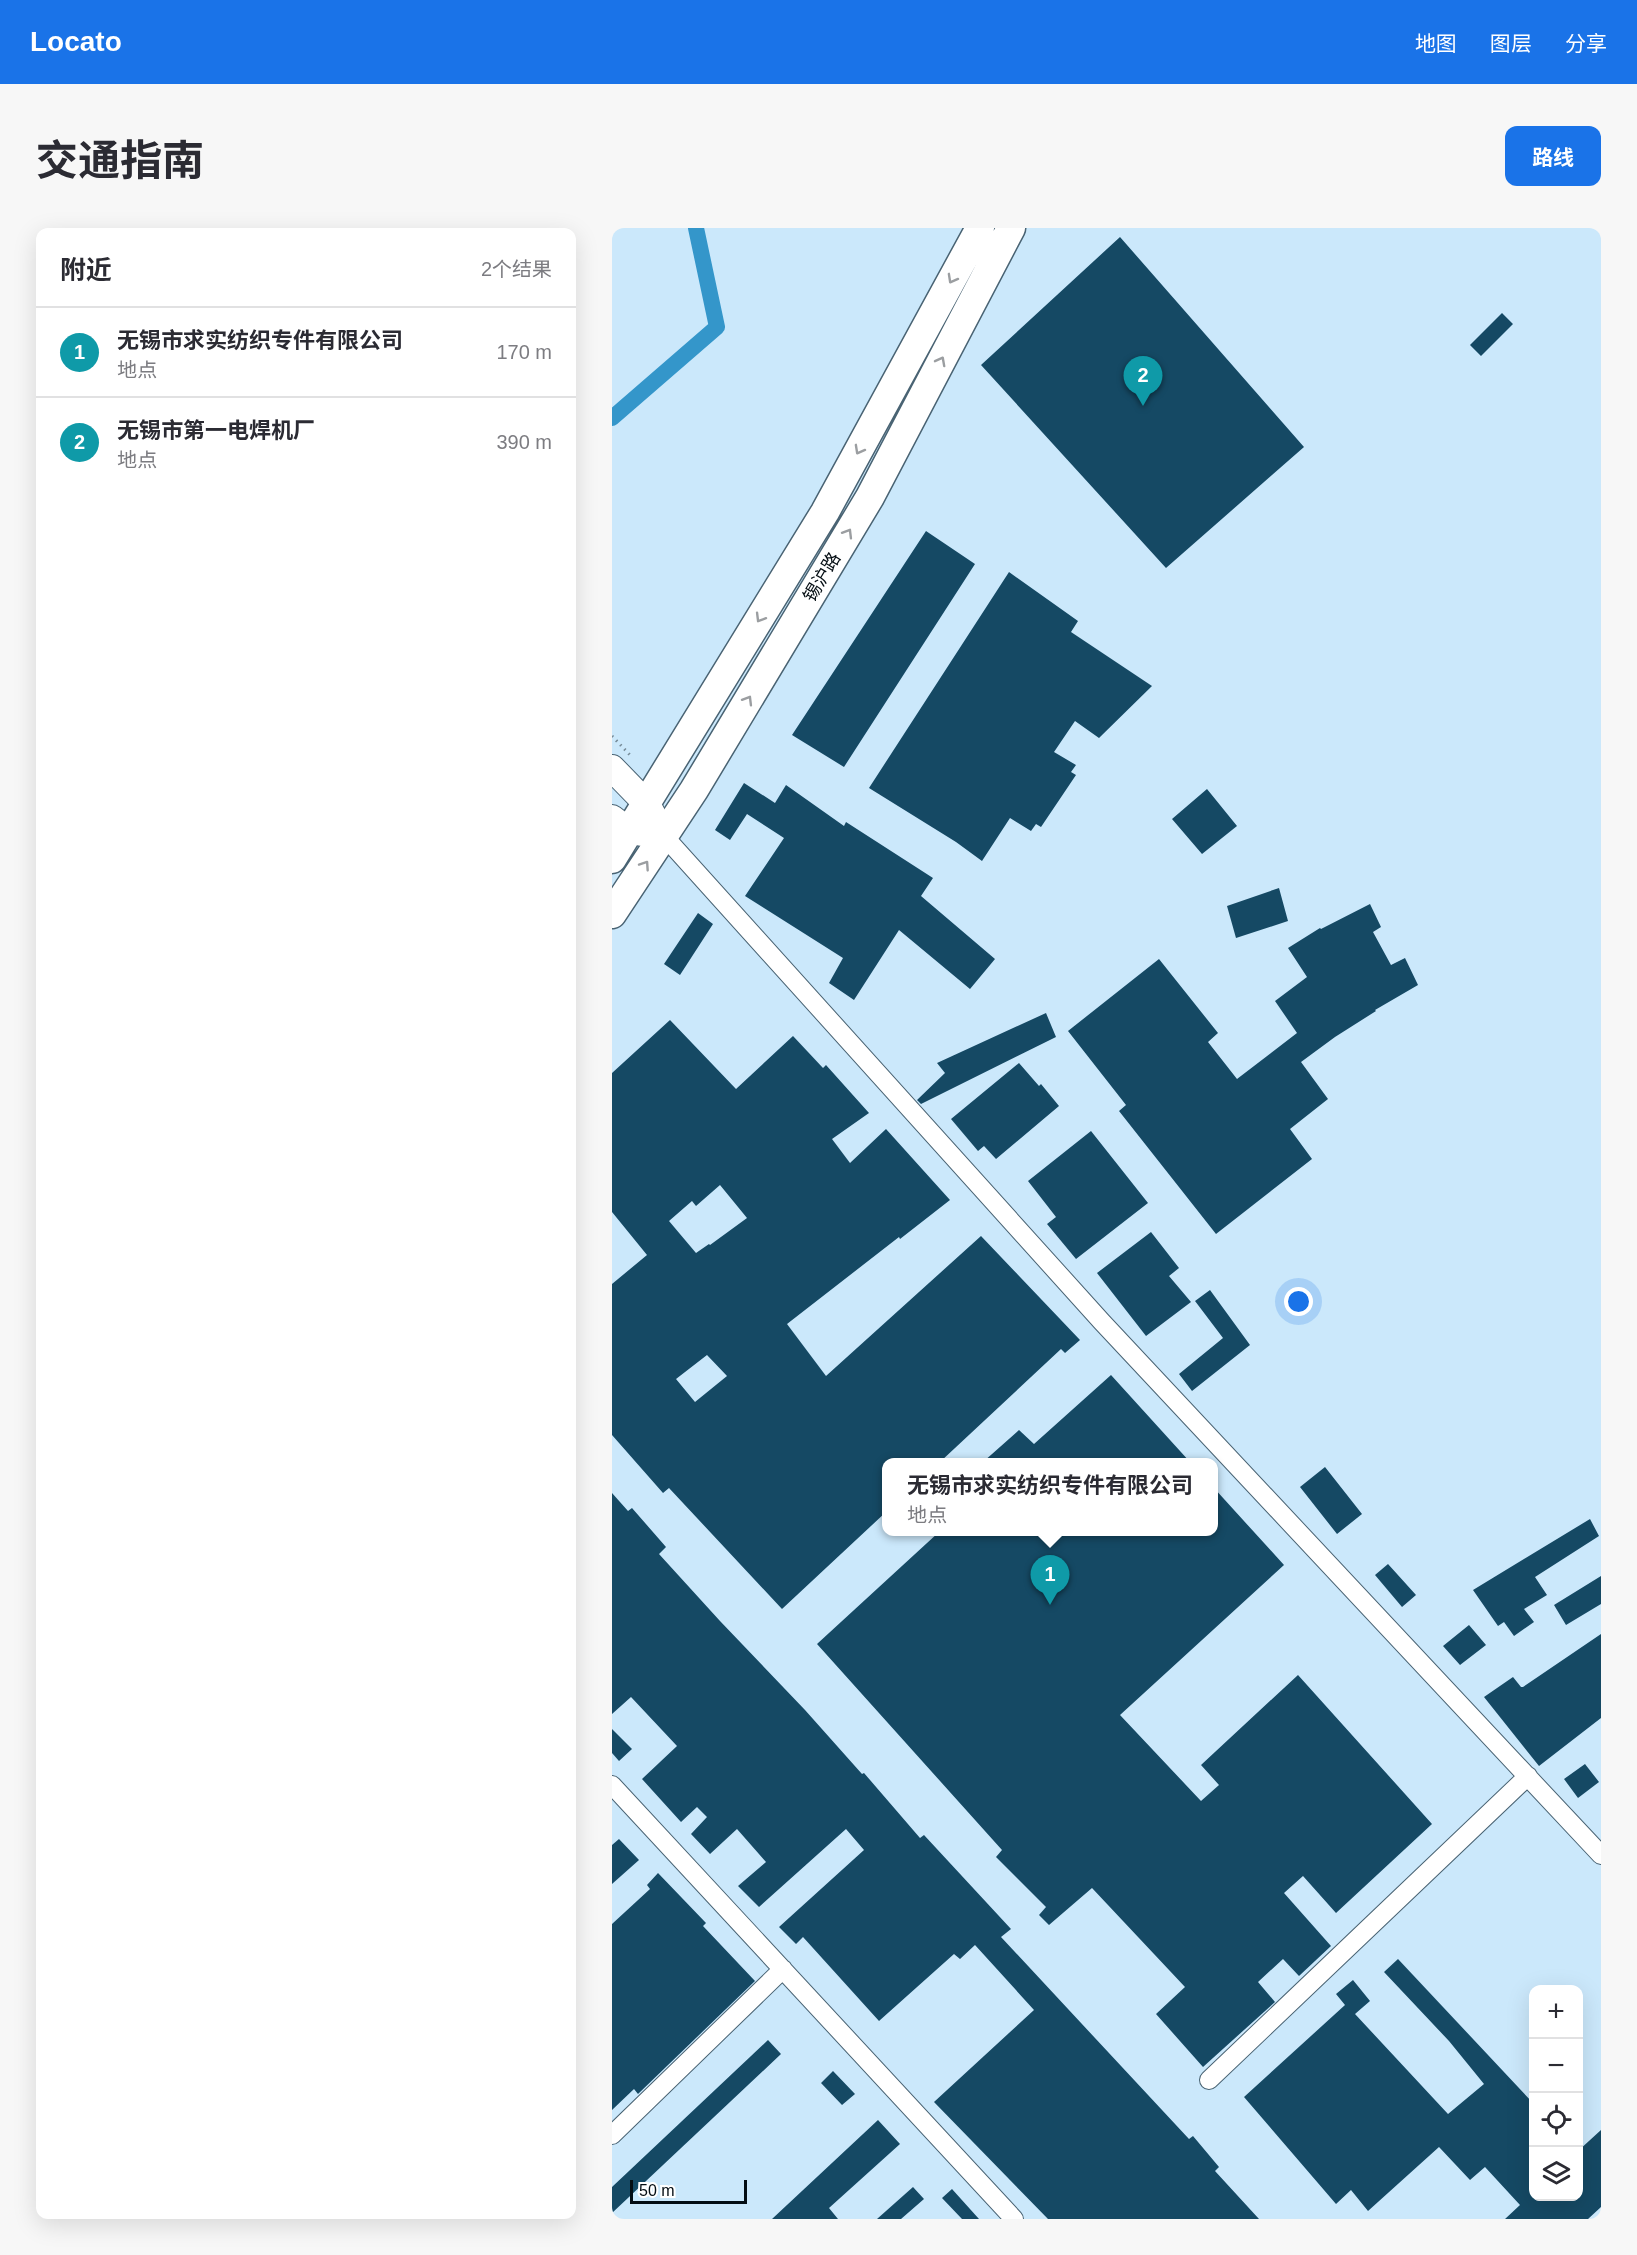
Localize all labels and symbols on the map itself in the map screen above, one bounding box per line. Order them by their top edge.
one-way arrow [948,273,959,284]
pin: 2 [1124,356,1162,406]
one-way arrow [934,357,945,368]
one-way arrow [855,444,866,455]
one-way arrow [841,529,853,539]
street label: 锡沪路 [800,549,844,605]
one-way arrow [756,612,767,623]
one-way arrow [741,696,753,706]
one-way arrow [637,861,648,872]
your location [1284,1287,1313,1316]
pin: 1 [1030,1556,1070,1605]
scale bar [630,2177,747,2204]

